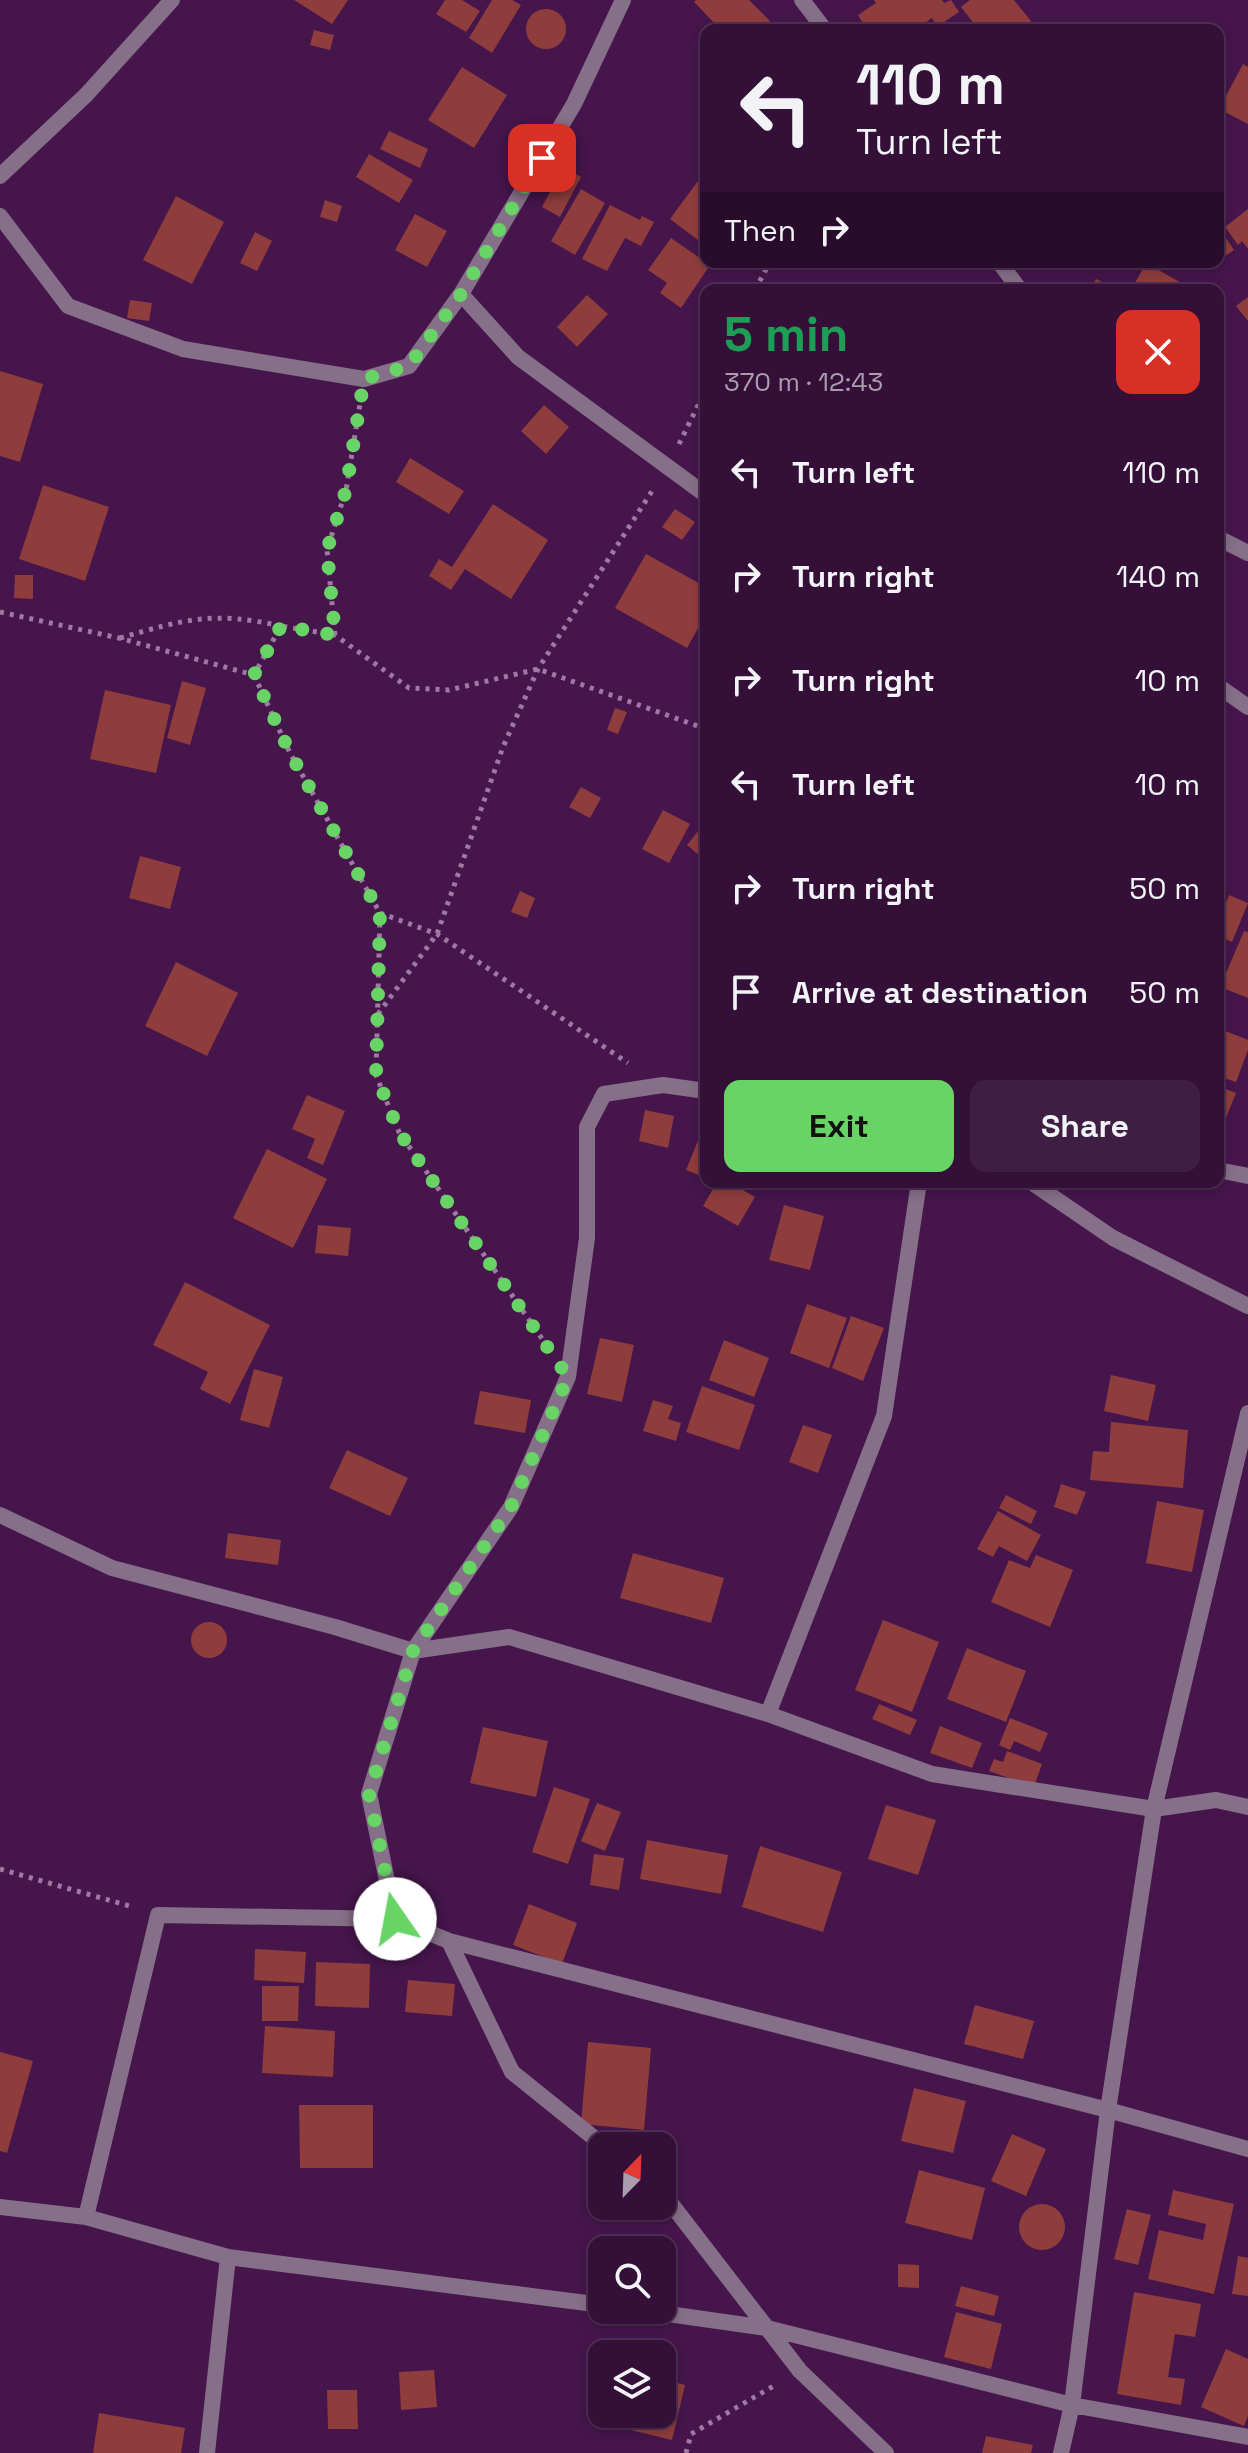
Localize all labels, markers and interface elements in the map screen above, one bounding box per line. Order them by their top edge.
text: 110 m [856,49,1005,120]
icon: left [724,56,828,160]
text: Turn left [856,119,1003,165]
pin [508,124,576,192]
icon: arrive [520,136,564,180]
icon: right [812,208,856,252]
text: Then [724,211,796,250]
text: 5 min [724,304,848,365]
button: close [1116,310,1200,394]
text: 370 m · 12:43 [724,365,883,399]
icon: left [724,450,768,494]
text: Turn left [792,453,915,492]
text: 110 m [1122,453,1200,492]
icon: right [724,554,768,598]
text: Turn right [792,557,935,596]
text: 140 m [1116,557,1200,596]
icon: right [724,658,768,702]
text: Turn right [792,661,935,700]
text: 10 m [1135,661,1200,700]
icon: left [724,762,768,806]
text: Turn left [792,765,915,804]
text: 10 m [1135,765,1200,804]
icon: right [724,866,768,910]
text: Turn right [792,869,935,908]
text: 50 m [1129,869,1200,908]
icon: arrive [724,970,768,1014]
text: Arrive at destination [792,973,1088,1012]
text: 50 m [1129,973,1200,1012]
button: Exit [724,1080,954,1172]
button: Share [970,1080,1200,1172]
position arrow [353,1877,437,1961]
north arrow [588,2132,676,2220]
map controls [588,2132,676,2428]
button: search [588,2236,676,2324]
button: layers [588,2340,676,2428]

